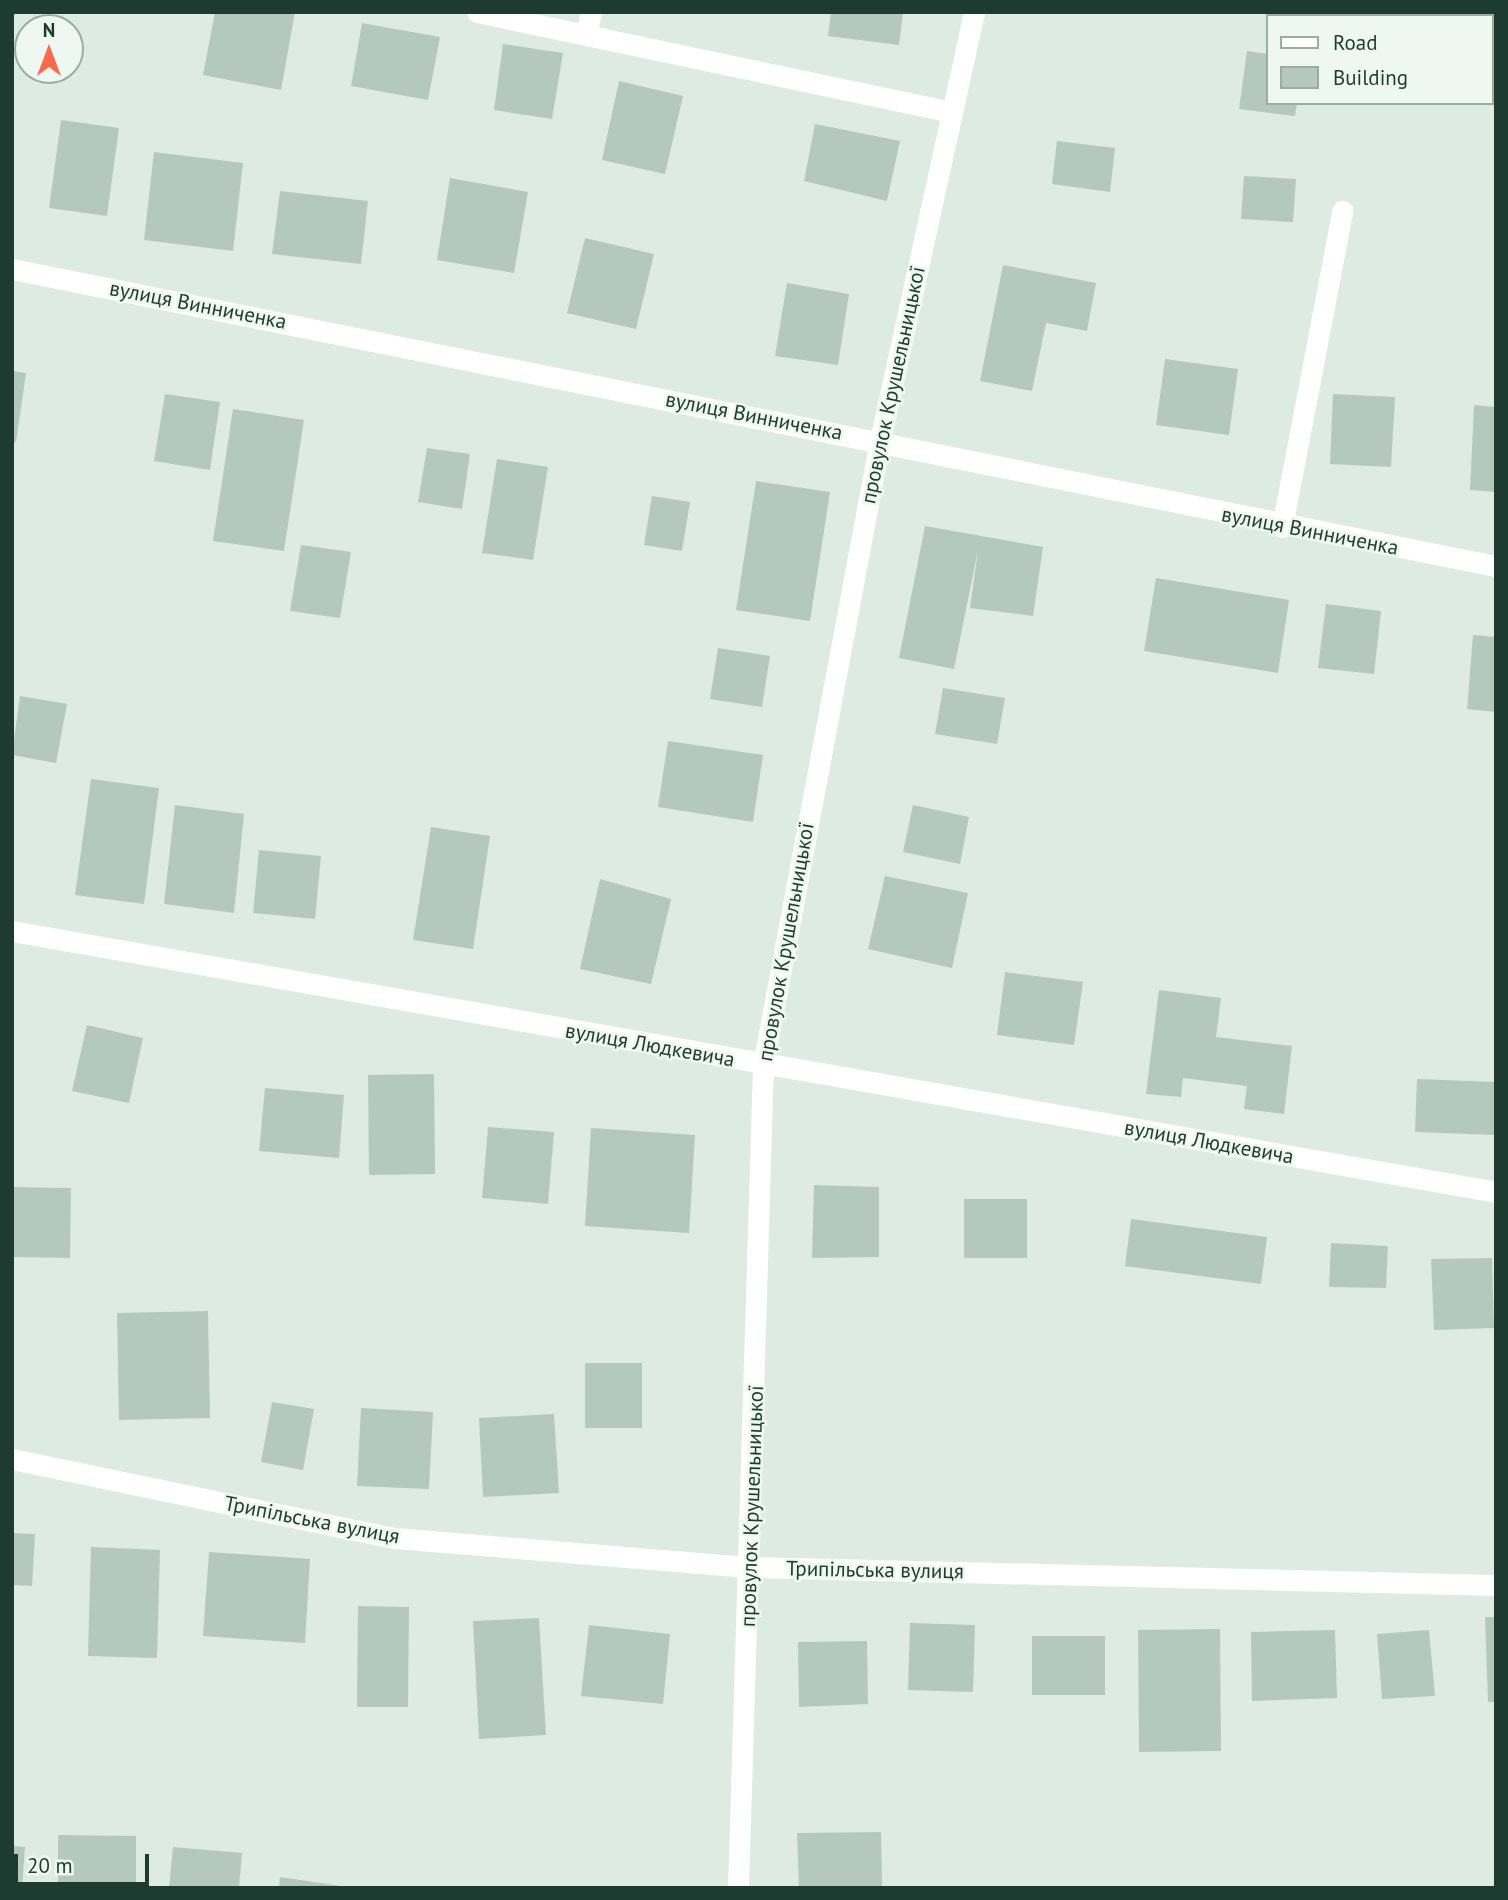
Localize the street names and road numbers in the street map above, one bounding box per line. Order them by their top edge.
street label: провулок Крушельницької [856,264,930,506]
street label: вулиця Винниченка [107,275,289,335]
street label: вулиця Винниченка [663,386,845,446]
street label: вулиця Винниченка [1219,501,1401,561]
street label: провулок Крушельницької [753,821,819,1063]
street label: вулиця Людкевича [563,1018,737,1072]
street label: вулиця Людкевича [1122,1115,1296,1169]
street label: провулок Крушельницької [735,1385,769,1627]
street label: Трипільська вулиця [222,1491,402,1549]
street label: Трипільська вулиця [786,1556,964,1584]

